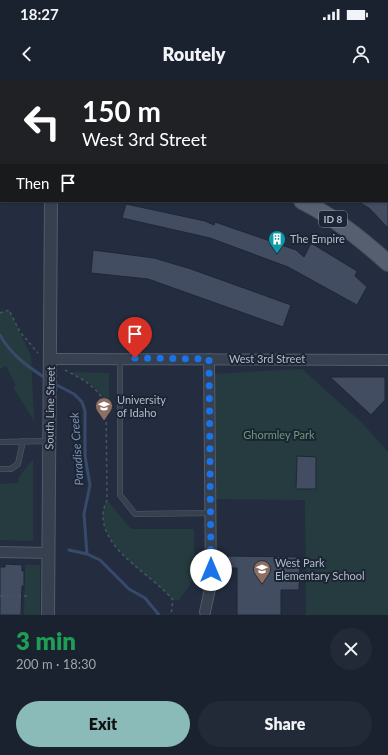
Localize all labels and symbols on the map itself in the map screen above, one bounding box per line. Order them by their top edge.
road number: ID 8 [319,211,347,227]
building icon: The Empire [267,229,287,254]
place label: The Empire [290,232,345,245]
pin [118,317,152,358]
street label: West 3rd Street [229,352,305,365]
street label: South Line Street [42,366,57,450]
place label: University of Idaho [117,393,166,419]
school or university icon: University of Idaho [94,396,114,421]
water label: Paradise Creek [66,412,87,486]
park label: Ghormley Park [243,428,315,441]
position arrow [190,549,232,591]
place label: West Park Elementary School [275,556,365,582]
school or university icon: West Park Elementary School [252,559,272,584]

